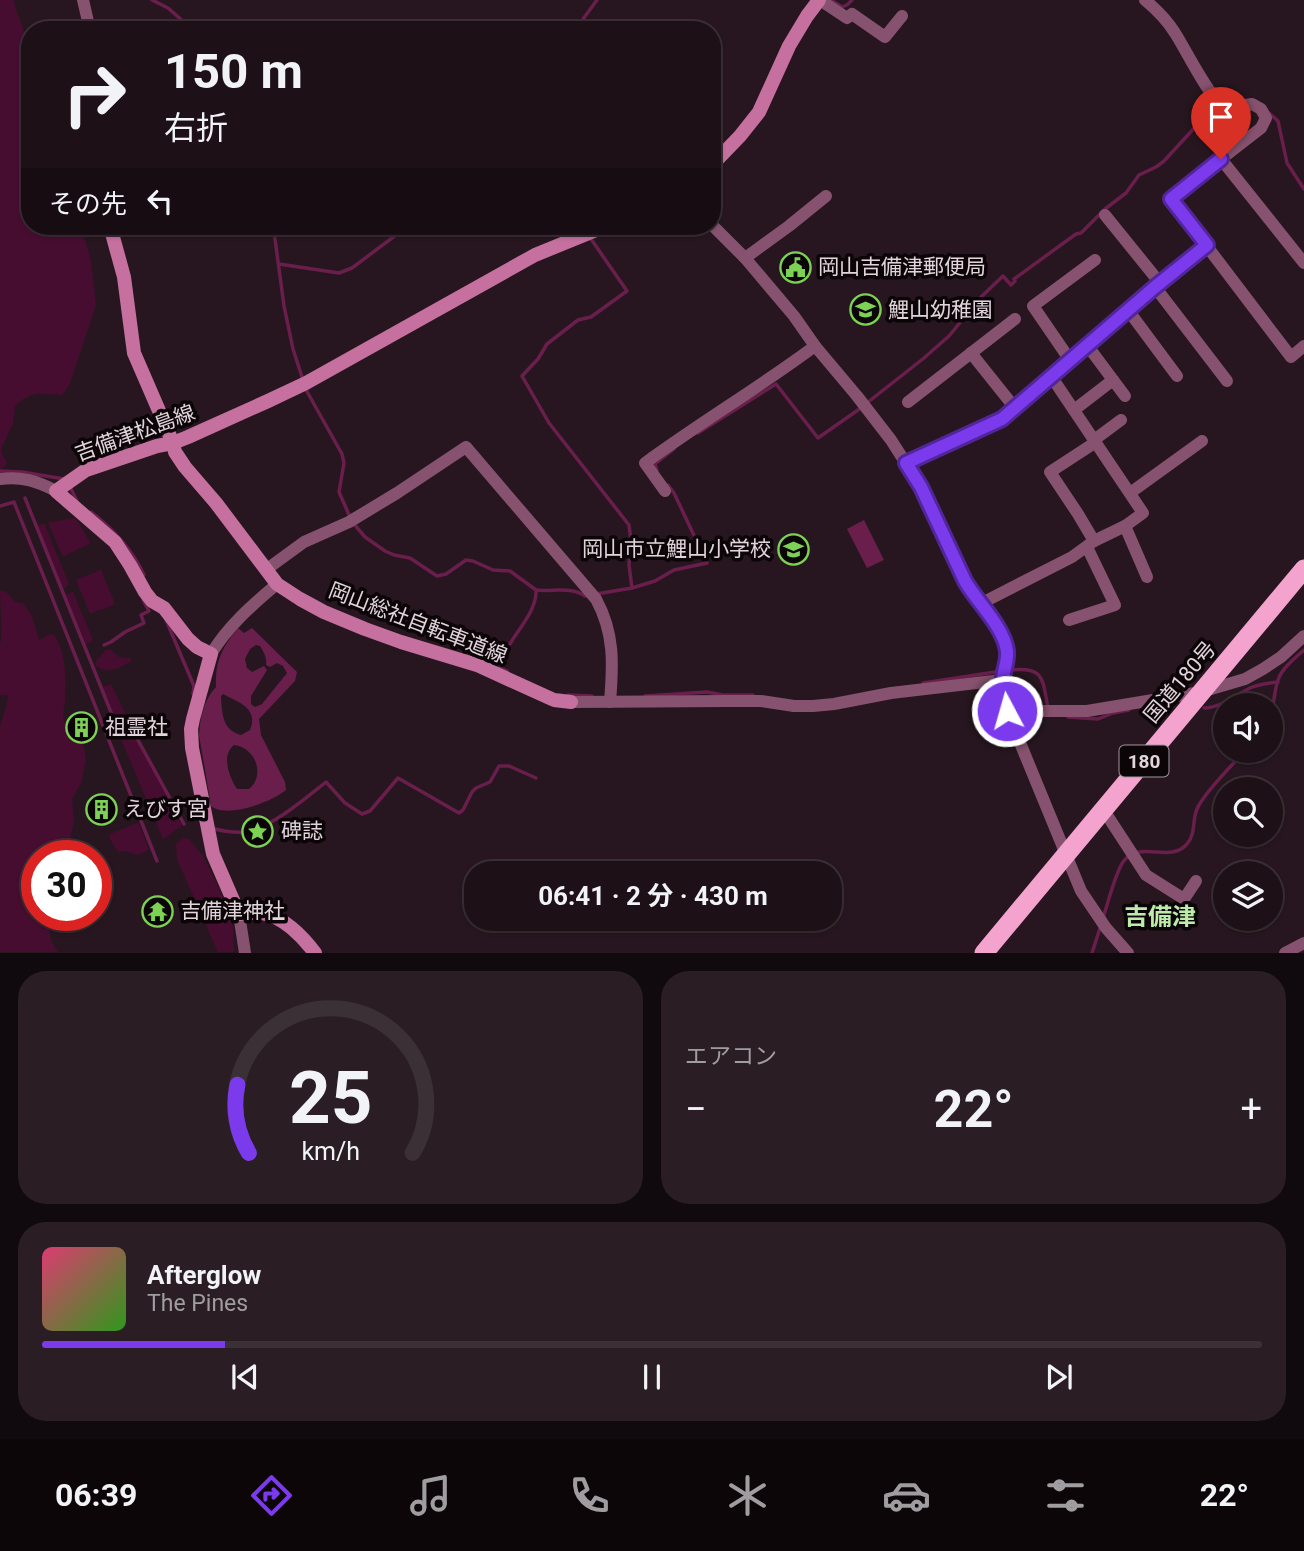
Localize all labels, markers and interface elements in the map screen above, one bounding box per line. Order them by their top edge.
text: 150 m [164,43,303,100]
icon: right [49,49,140,140]
pin [1191,87,1251,159]
icon: arrive [1202,98,1240,136]
text: 右折 [164,109,228,147]
icon: left [141,182,179,220]
text: その先 [49,189,127,219]
public building icon: 岡山吉備津郵便局 [778,250,812,284]
place label: 岡山吉備津郵便局 [818,255,986,279]
school or university icon: 鯉山幼稚園 [848,293,882,327]
place label: 鯉山幼稚園 [888,298,993,322]
street label: 吉備津松島線 [72,400,198,466]
school or university icon: 岡山市立鯉山小学校 [777,532,811,566]
place label: 岡山市立鯉山小学校 [582,537,771,561]
street label: 岡山総社自転車道線 [325,578,511,668]
street label: 国道180号 [1139,637,1221,727]
position arrow [970,674,1044,748]
map controls [1213,693,1283,931]
button: sound [1213,693,1283,763]
building icon: 祖霊社 [65,710,99,744]
place label: 祖霊社 [105,715,168,739]
road number: 180 [1120,746,1168,776]
button: search [1213,777,1283,847]
building icon: えびす宮 [84,792,118,826]
place label: えびす宮 [124,797,208,821]
place icon: 碑誌 [241,814,275,848]
place label: 碑誌 [281,819,323,843]
speed limit sign: 30 [21,840,112,931]
button: layers [1213,861,1283,931]
text: 06:41 · 2 分 · 430 m [538,881,768,911]
temple icon: 吉備津神社 [140,894,174,928]
place label: 吉備津神社 [180,899,285,923]
district label: 吉備津 [1124,903,1196,931]
text: エアコン [685,1043,777,1070]
text: 25 [289,1056,372,1142]
text: 22° [934,1079,1014,1140]
text: − [685,1087,707,1131]
text: + [1240,1087,1262,1131]
text: km/h [301,1137,360,1166]
text: Afterglow [147,1260,261,1290]
text: The Pines [147,1290,248,1317]
icon: previous [226,1358,264,1396]
icon: pause [633,1358,671,1396]
icon: next [1040,1358,1078,1396]
icon: directions [247,1471,296,1520]
icon: music [406,1471,455,1520]
icon: phone [565,1471,614,1520]
icon: climate [723,1471,772,1520]
icon: car [882,1471,931,1520]
icon: filters [1041,1471,1090,1520]
text: 06:39 [55,1476,137,1514]
text: 22° [1200,1476,1249,1514]

